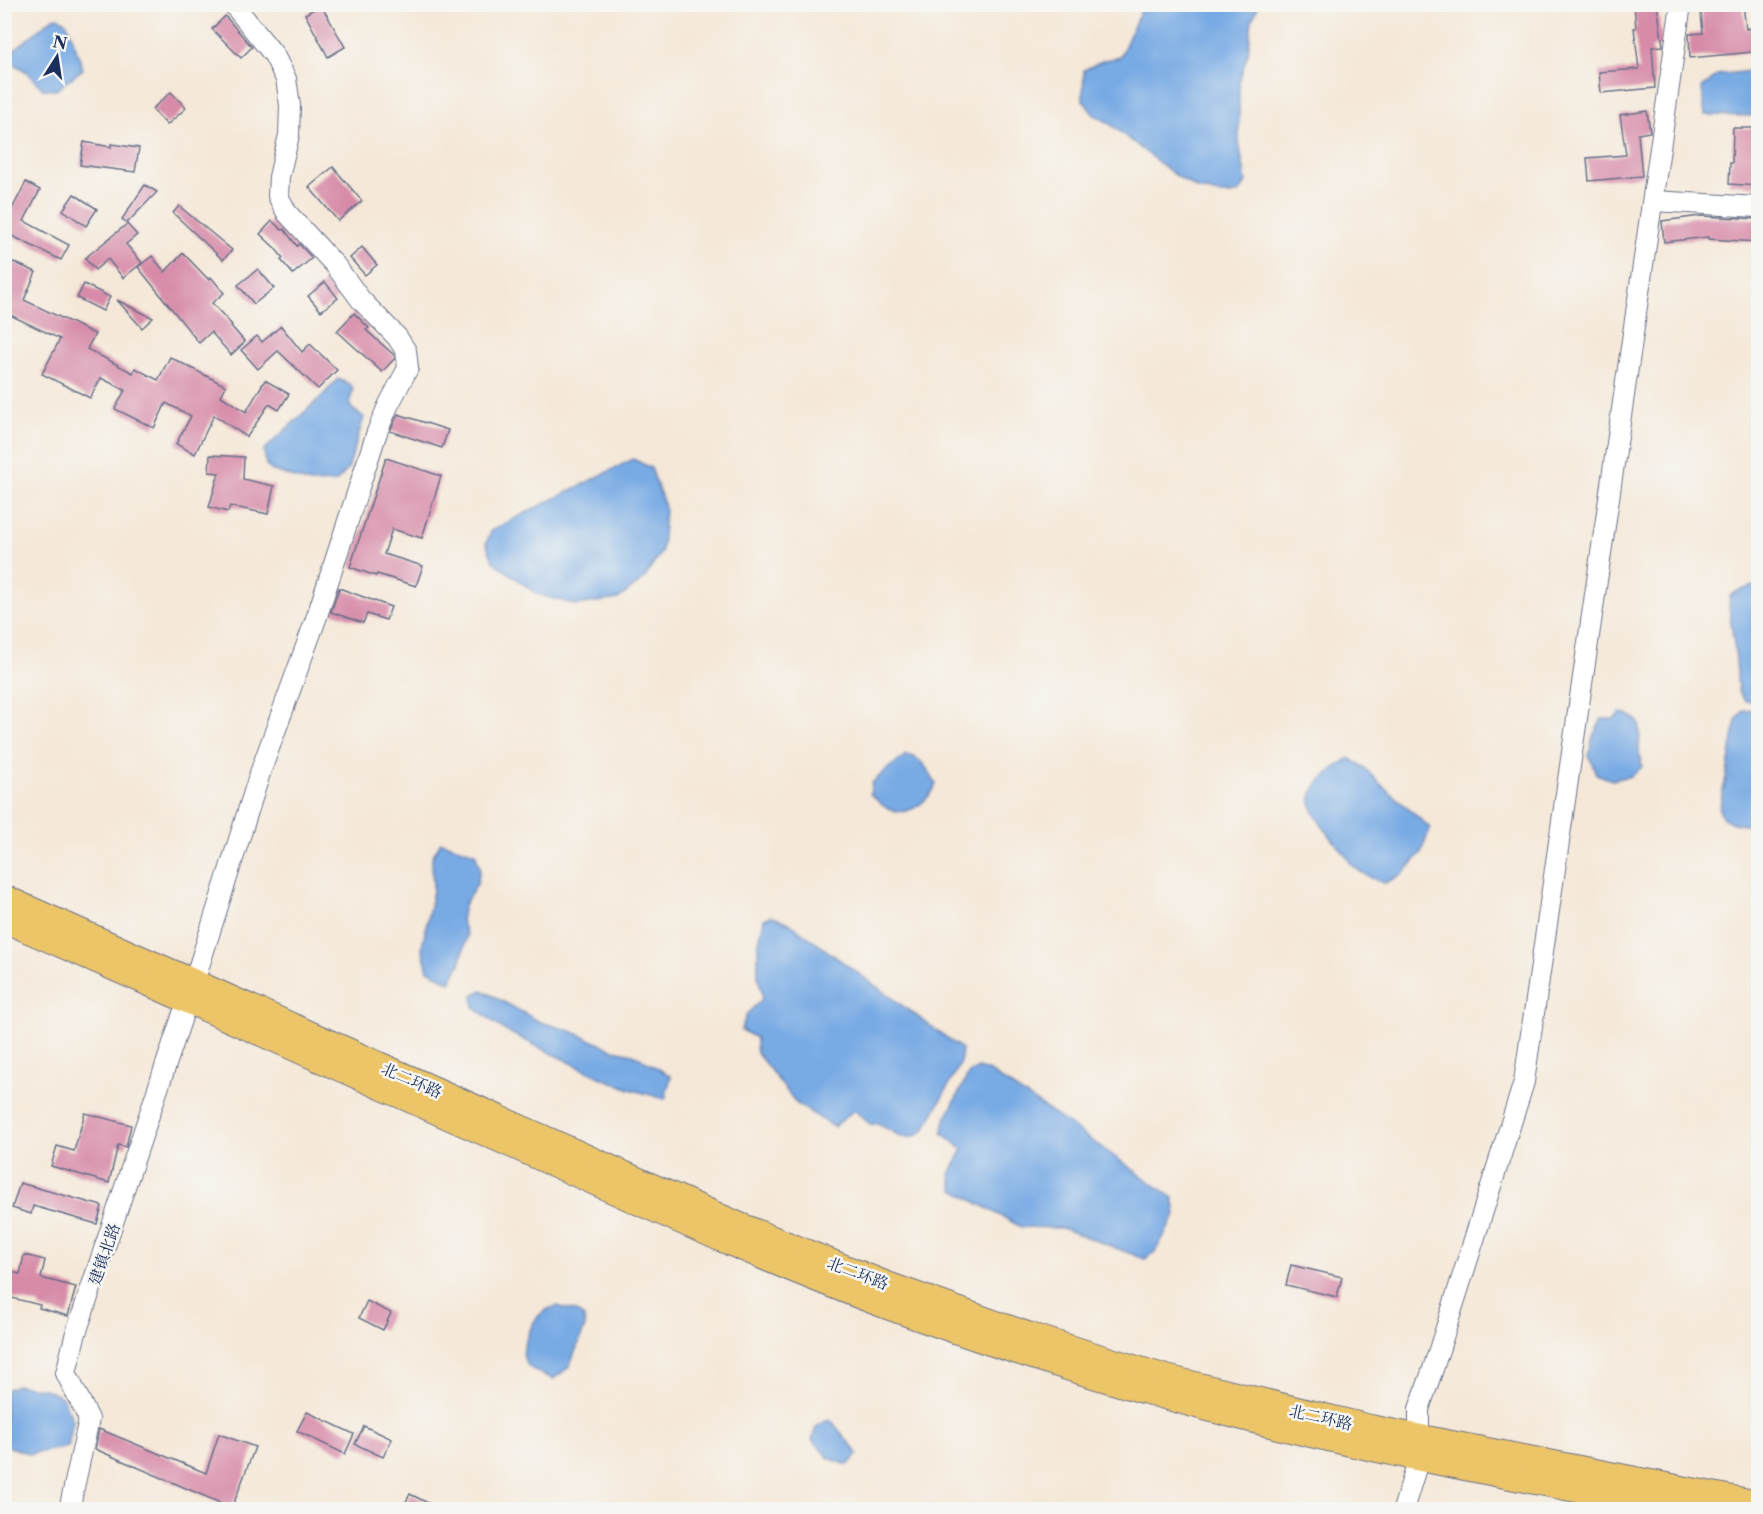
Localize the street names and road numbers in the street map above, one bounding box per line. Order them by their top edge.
street label: 北二环路 [379,1058,445,1102]
street label: 建镇北路 [84,1220,124,1288]
street label: 北二环路 [825,1252,891,1294]
street label: 北二环路 [1288,1400,1354,1434]

